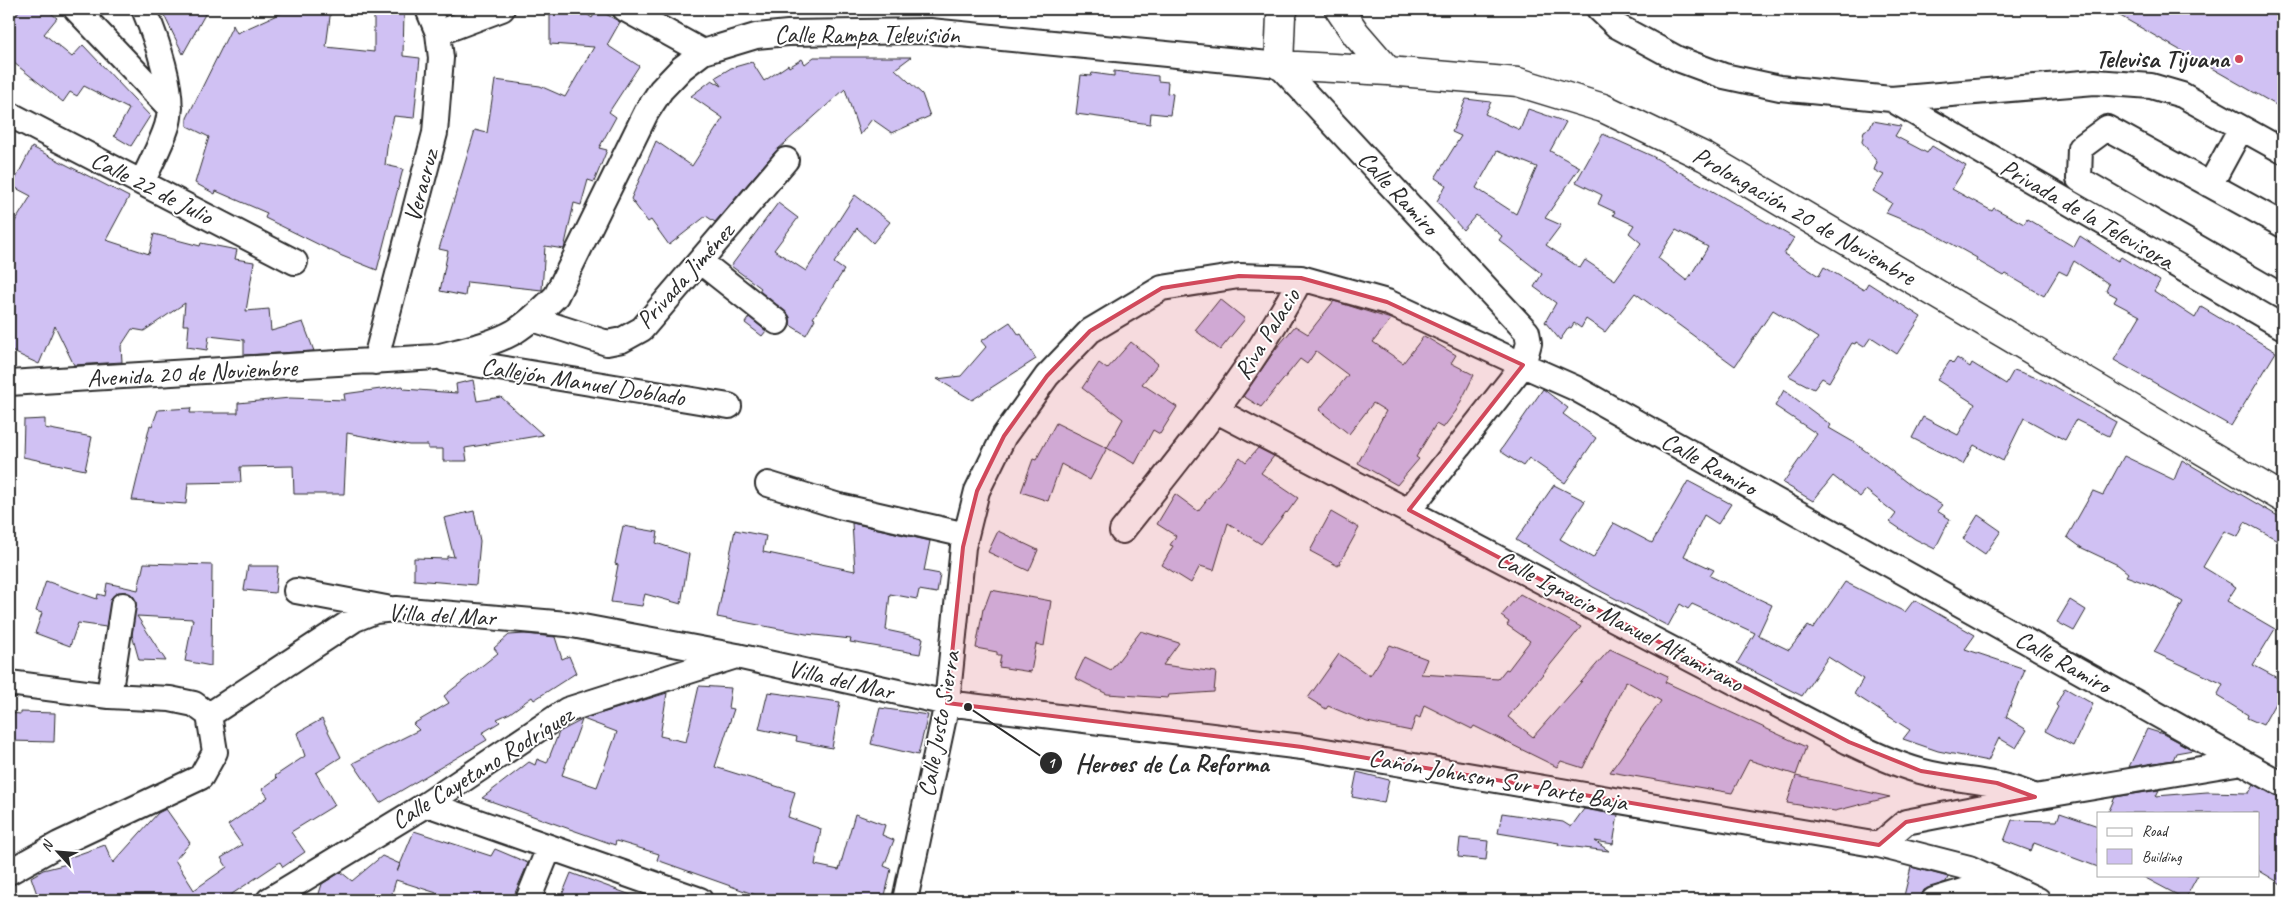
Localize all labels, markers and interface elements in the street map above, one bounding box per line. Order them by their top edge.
street label: Calle Rampa Televisión [775,19,960,51]
place label: Televisa Tijuana [2095,43,2231,75]
marker: Televisa Tijuana [2233,53,2245,65]
street label: Prolongación 20 de Noviembre [1687,139,1923,294]
street label: Veracruz [396,143,447,226]
street label: Calle 22 de Julio [86,144,219,233]
street label: Calle Ramiro [1351,144,1448,244]
street label: Privada de la Televisora [1995,151,2181,278]
street label: Privada Jiménez [629,215,742,336]
street label: Riva Palacio [1227,282,1308,386]
street label: Callejón Manuel Doblado [479,350,688,414]
street label: Avenida 20 de Noviembre [86,351,300,394]
street label: Calle Ramiro [1656,425,1765,505]
street label: Calle Ignacio Manuel Altamirano [1491,542,1750,700]
street label: Villa del Mar [387,596,499,634]
street label: Calle Ramiro [2010,623,2119,703]
street label: Calle Justo Sierra [910,647,968,799]
street label: Villa del Mar [785,652,899,708]
street label: Calle Cayetano Rodríguez [385,698,581,837]
street label: Cañón Johnson Sur Parte Baja [1366,741,1632,819]
callout: Heroes de La Reforma [1039,742,1280,783]
text: Heroes de La Reforma [1075,747,1271,780]
text: 1 [1048,754,1057,773]
legend [2097,812,2260,876]
text: Road [2142,822,2169,841]
north arrow [32,826,82,876]
text: N [37,837,57,854]
text: Building [2142,848,2182,867]

